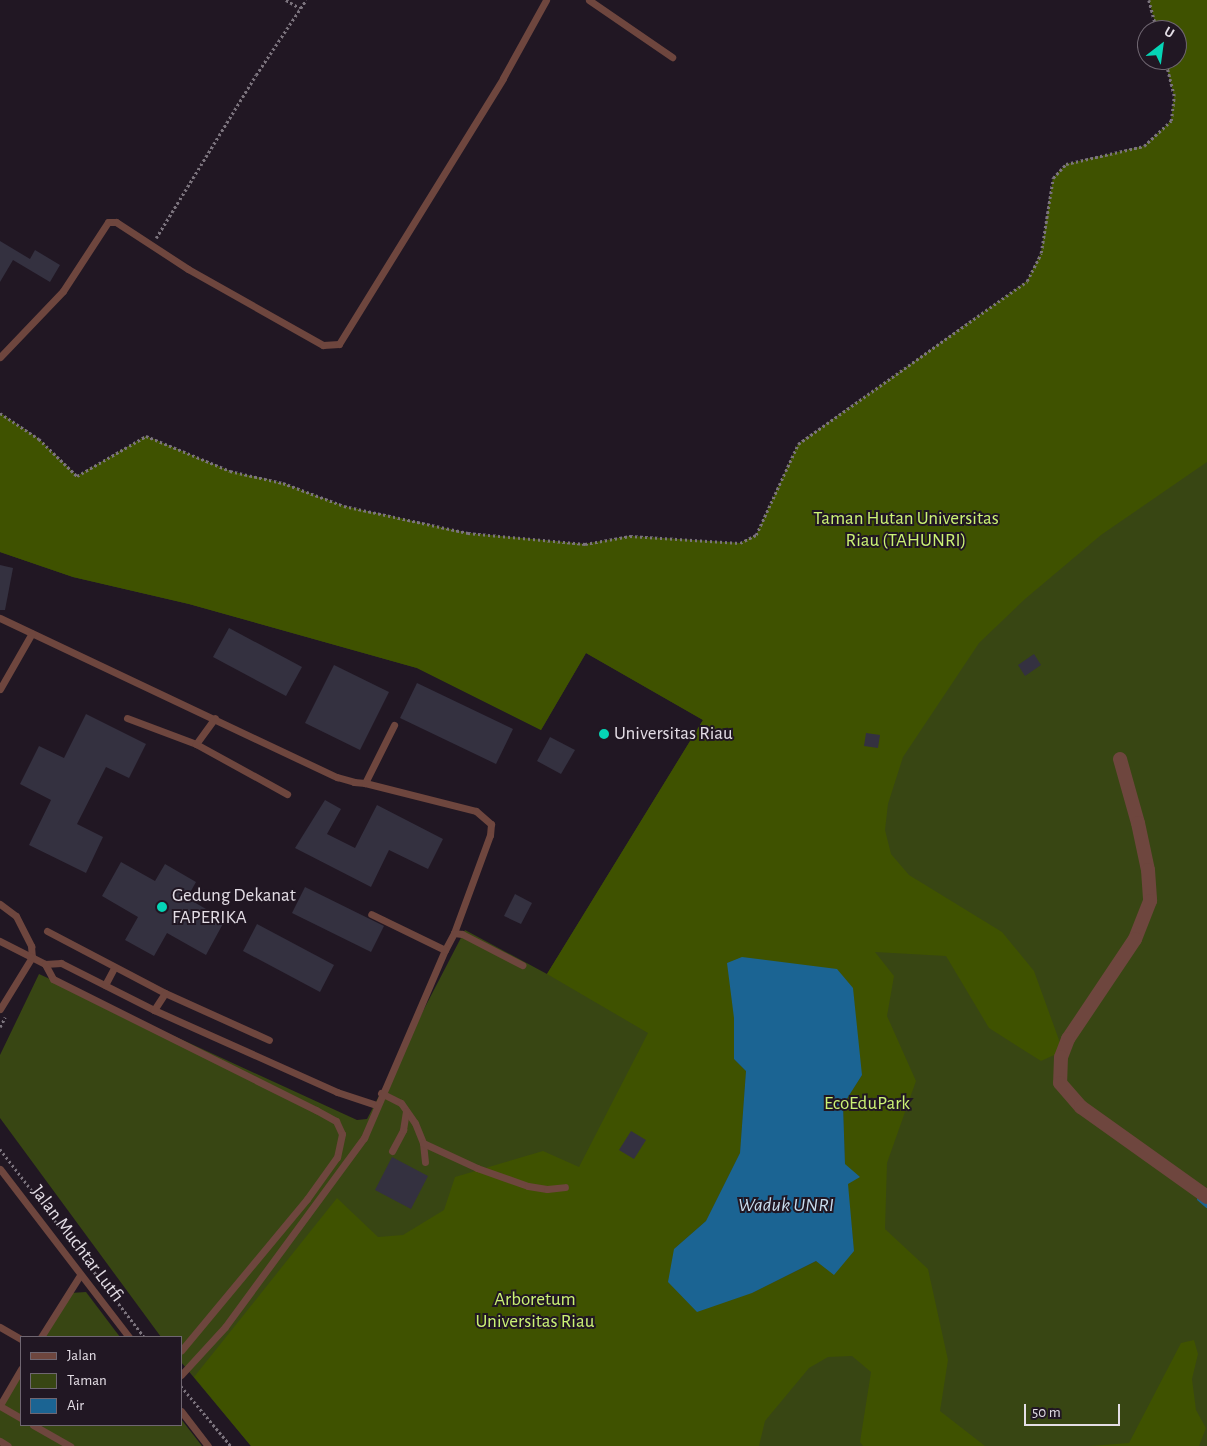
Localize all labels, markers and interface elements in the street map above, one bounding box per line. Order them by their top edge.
north arrow [1137,20,1187,70]
text: U [1162,25,1176,41]
park label: Taman Hutan Universitas Riau (TAHUNRI) [813,508,999,552]
place label: Universitas Riau [614,723,733,745]
marker: Universitas Riau [598,728,610,740]
place label: Gedung Dekanat FAPERIKA [172,885,296,929]
marker: Gedung Dekanat FAPERIKA [156,901,168,913]
park label: EcoEduPark [824,1093,910,1115]
street label: Jalan Muchtar Lutfi [26,1181,128,1307]
water label: Waduk UNRI [738,1193,834,1217]
park label: Arboretum Universitas Riau [476,1289,594,1333]
legend [20,1336,182,1426]
text: Jalan [67,1348,97,1363]
text: Taman [67,1373,107,1388]
scale bar [1027,1394,1123,1426]
text: Air [67,1398,84,1413]
text: 50 m [1032,1405,1061,1420]

